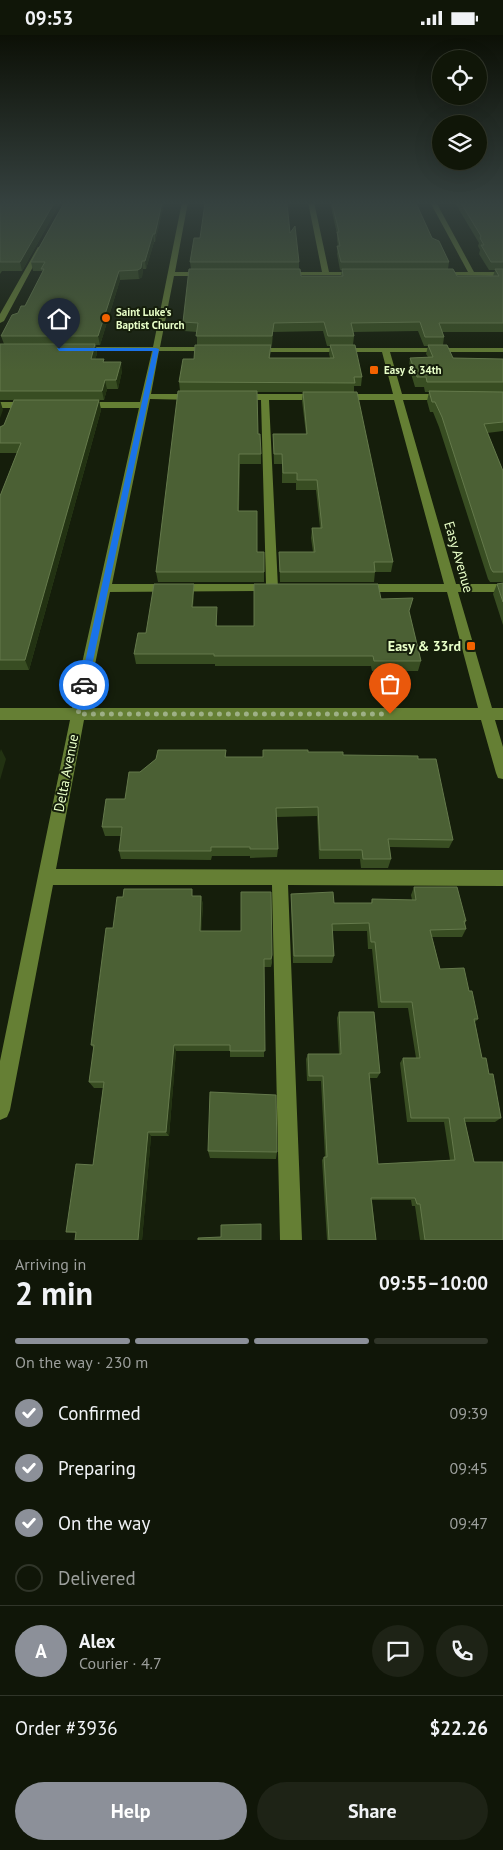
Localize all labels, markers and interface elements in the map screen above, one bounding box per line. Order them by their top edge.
text: 09:53 [25,6,73,30]
map controls [432,50,487,170]
button: locate [432,50,487,105]
button: layers [432,115,487,170]
pin [38,298,80,349]
icon: home [45,305,73,333]
place label: Saint Luke's Baptist Church [116,305,185,332]
marker: Saint Luke's Baptist Church [100,312,112,324]
place label: Easy & 34th [384,363,442,377]
marker: Easy & 34th [368,364,380,376]
street label: Easy Avenue [440,519,478,595]
place label: Easy & 33rd [388,637,461,655]
marker: Easy & 33rd [465,640,477,652]
courier [59,660,109,710]
pin [369,663,411,714]
icon: bag [376,670,404,698]
icon: car [70,671,98,699]
street label: Delta Avenue [50,732,82,814]
text: Arriving in [15,1254,86,1274]
text: 09:55–10:00 [379,1271,488,1295]
text: 2 min [15,1272,93,1314]
text: On the way · 230 m [15,1352,148,1372]
icon: check [15,1399,43,1427]
text: Confirmed [58,1401,141,1425]
text: 09:39 [450,1403,488,1423]
icon: check [15,1454,43,1482]
text: Preparing [58,1456,136,1480]
text: 09:45 [450,1458,488,1478]
icon: check [15,1509,43,1537]
text: On the way [58,1511,150,1535]
text: 09:47 [450,1513,488,1533]
text: Delivered [58,1566,136,1590]
button: chat [372,1625,424,1677]
button: phone [436,1625,488,1677]
text: Alex [79,1629,115,1653]
text: A [35,1639,47,1663]
text: Courier · 4.7 [79,1653,162,1673]
text: Order #3936 [15,1716,118,1740]
text: $22.26 [429,1716,488,1740]
button: Help [15,1782,247,1840]
button: Share [257,1782,488,1840]

